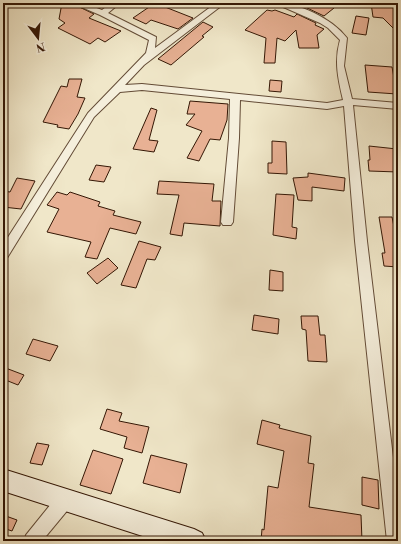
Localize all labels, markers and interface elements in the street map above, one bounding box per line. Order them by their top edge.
north arrow [18,18,58,58]
text: N [34,39,47,55]

